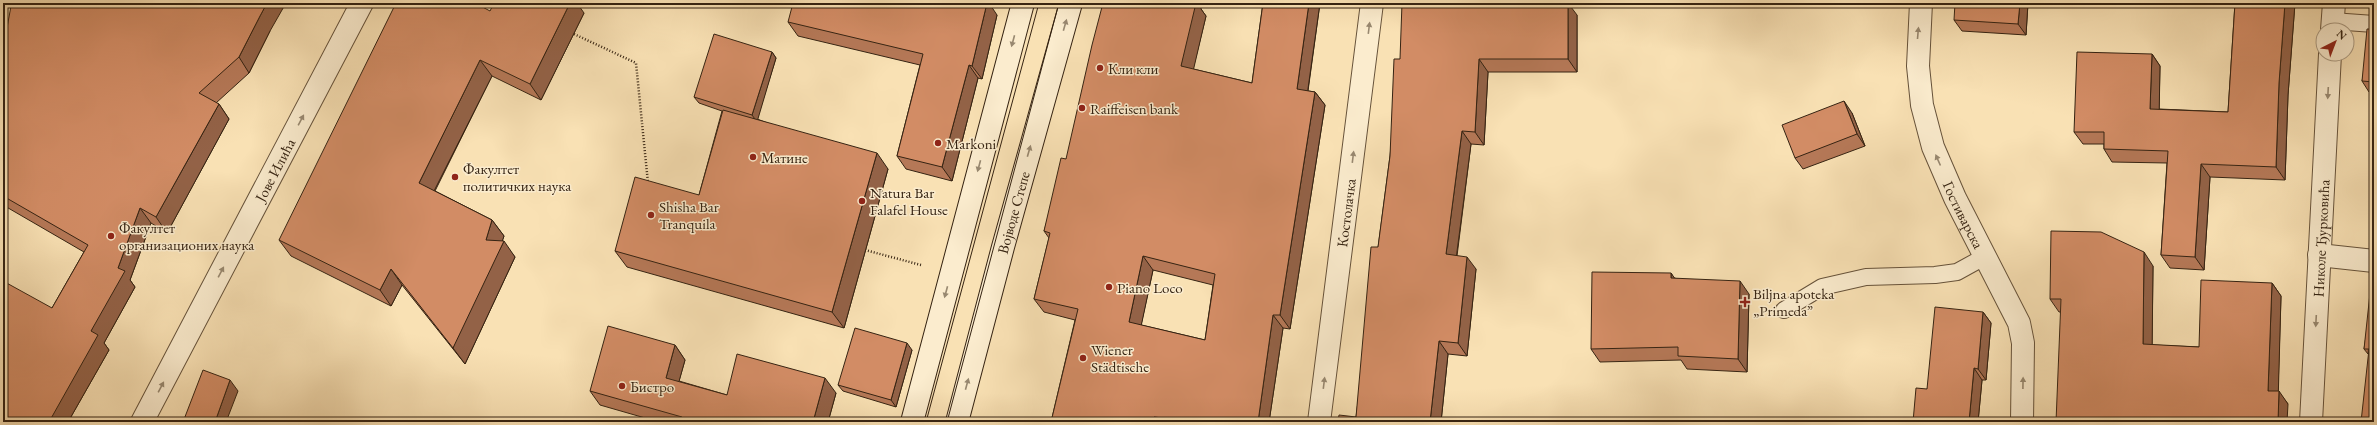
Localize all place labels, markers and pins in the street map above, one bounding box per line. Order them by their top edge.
place label: Кли кли [1108,59,1158,78]
marker: Кли кли [1095,63,1105,73]
place label: Raiffeisen bank [1090,99,1179,118]
marker: Raiffeisen bank [1077,103,1087,113]
place label: Markoni [946,134,997,153]
marker: Markoni [933,138,943,148]
place label: Матине [761,148,808,167]
marker: Матине [748,152,758,162]
place label: Факултет политичких наука [463,159,571,195]
marker: Факултет политичких наука [450,172,460,182]
place label: Natura Bar Falafel House [870,183,948,219]
marker: Natura Bar Falafel House [857,196,867,206]
place label: Shisha Bar Tranquila [659,197,719,233]
marker: Shisha Bar Tranquila [646,210,656,220]
place label: Факултет организационих наука [119,218,254,254]
marker: Факултет организационих наука [106,231,116,241]
place label: Piano Loco [1117,278,1183,297]
marker: Piano Loco [1104,282,1114,292]
place label: Biljna apoteka „Primeda” [1753,284,1834,320]
marker: Biljna apoteka „Primeda” [1740,297,1750,307]
place label: Wiener Städtische [1091,340,1149,376]
marker: Wiener Städtische [1078,353,1088,363]
place label: Бистро [630,377,674,396]
marker: Бистро [617,381,627,391]

